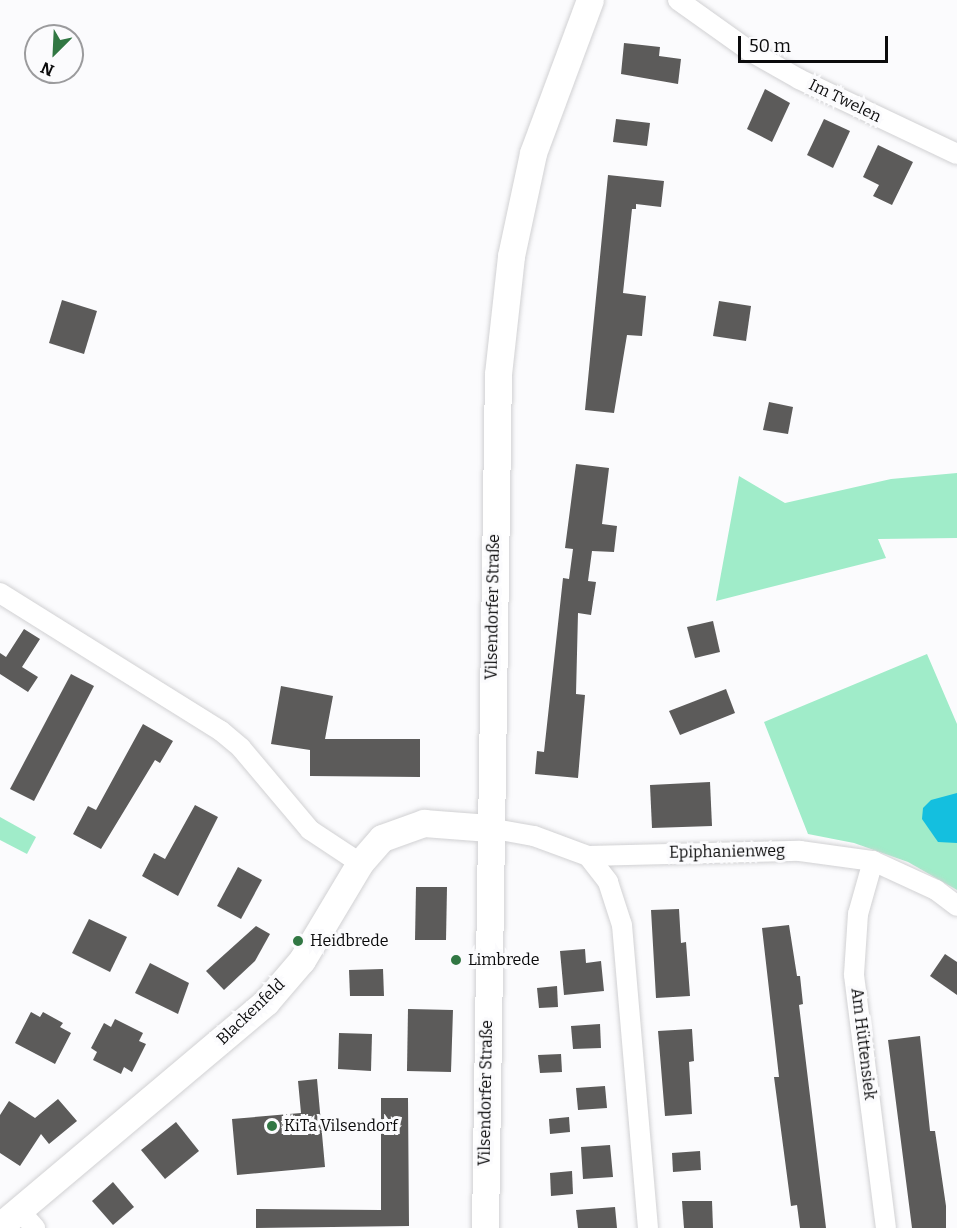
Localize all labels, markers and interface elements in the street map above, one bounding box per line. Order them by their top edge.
north arrow [24,24,84,84]
scale bar [741,24,891,62]
text: 50 m [749,35,791,57]
text: N [38,58,57,80]
street label: Im Twelen [806,75,884,127]
street label: Vilsendorfer Straße [482,534,504,680]
street label: Epiphanienweg [669,841,785,863]
place label: Heidbrede [310,931,388,951]
marker: Heidbrede [291,934,305,948]
place label: Limbrede [468,950,540,970]
marker: Limbrede [449,953,463,967]
street label: Blackenfeld [213,975,289,1049]
street label: Am Hüttensiek [847,987,879,1101]
street label: Vilsendorfer Straße [475,1020,497,1166]
place label: KiTa Vilsendorf [284,1116,398,1136]
marker: KiTa Vilsendorf [265,1119,279,1133]

